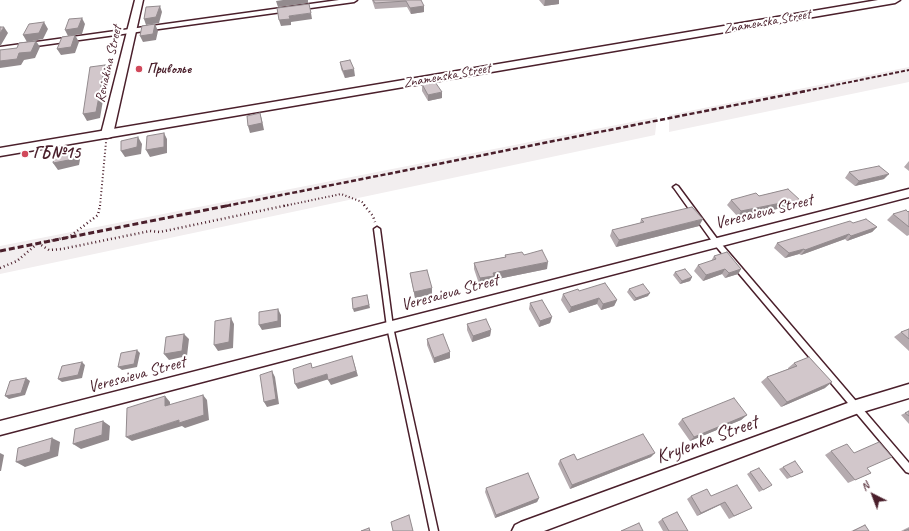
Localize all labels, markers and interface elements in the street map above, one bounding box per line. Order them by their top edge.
street label: Znamenska Street [722,6,812,38]
street label: Reviakina Street [92,24,126,104]
street label: Znamenska Street [402,60,492,92]
place label: Приволье [147,61,191,77]
marker: Приволье [134,64,144,74]
place label: ГБ№15 [33,144,80,164]
marker: ГБ№15 [20,149,30,159]
street label: Veresaieva Street [713,190,815,234]
street label: Veresaieva Street [399,270,501,316]
street label: Veresaieva Street [86,352,188,398]
street label: Krylenka Street [653,410,761,470]
north arrow [853,475,893,515]
text: N [858,479,872,494]

